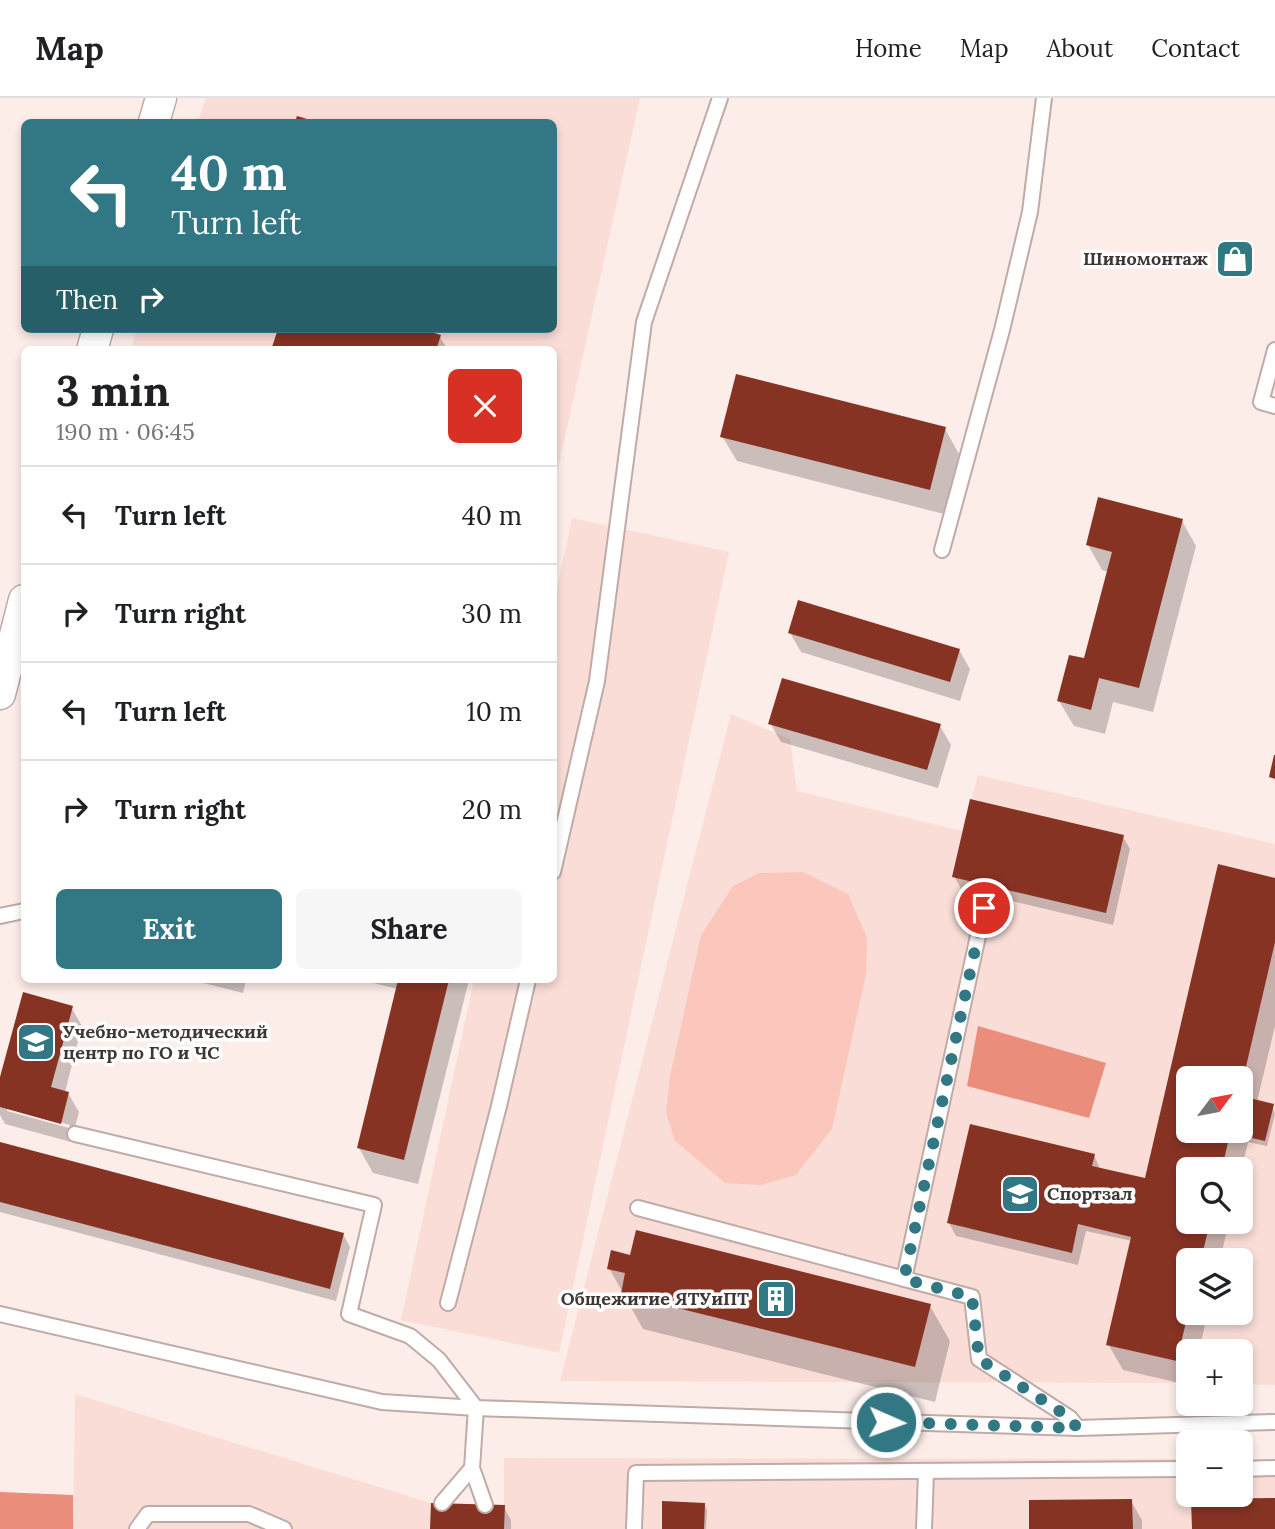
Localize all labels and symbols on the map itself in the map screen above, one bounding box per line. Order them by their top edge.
shop icon: Шиномонтаж [1214,238,1256,280]
place label: Шиномонтаж [1083,247,1208,270]
pin [954,878,1014,938]
place label: Учебно-методический центр по ГО и ЧС [63,1020,268,1064]
school or university icon: Учебно-методический центр по ГО и ЧС [15,1021,57,1063]
north arrow [1176,1066,1253,1143]
school or university icon: Спортзал [999,1173,1041,1215]
place label: Спортзал [1047,1182,1133,1205]
building icon: Общежитие ЯТУиПТ [755,1278,797,1320]
place label: Общежитие ЯТУиПТ [561,1287,749,1310]
position arrow [849,1385,923,1459]

